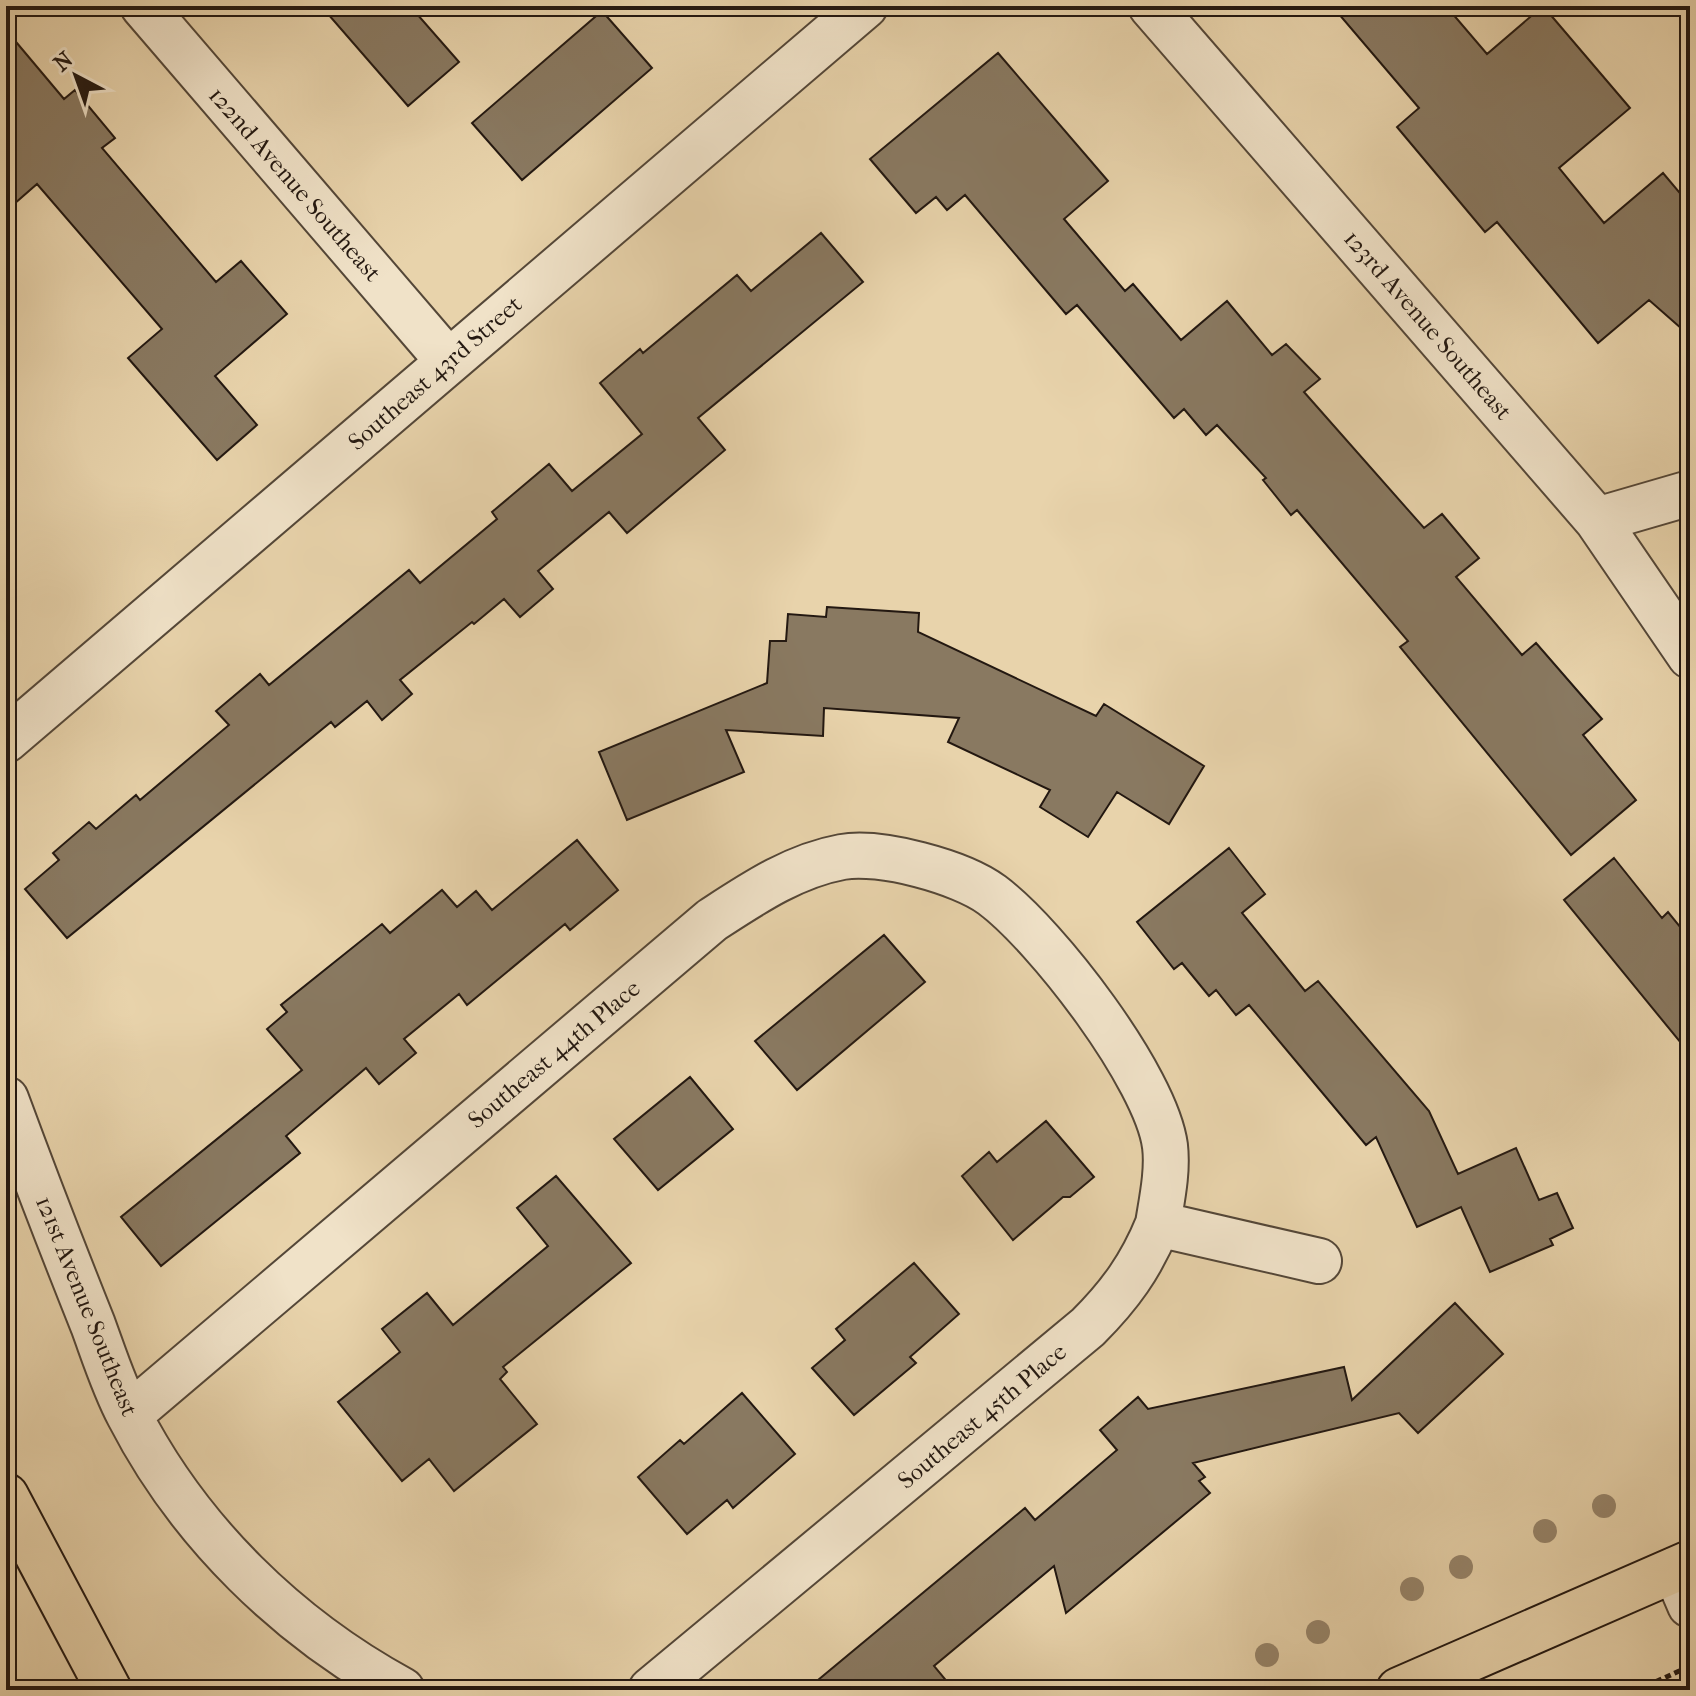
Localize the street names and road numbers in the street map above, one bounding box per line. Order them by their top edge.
street label: 122nd Avenue Southeast [203,81,387,287]
street label: 123rd Avenue Southeast [1338,225,1518,426]
street label: Southeast 43rd Street [342,290,528,456]
street label: Southeast 44th Place [462,974,646,1134]
street label: 121st Avenue Southeast [30,1192,144,1421]
street label: Southeast 45th Place [892,1337,1072,1495]

